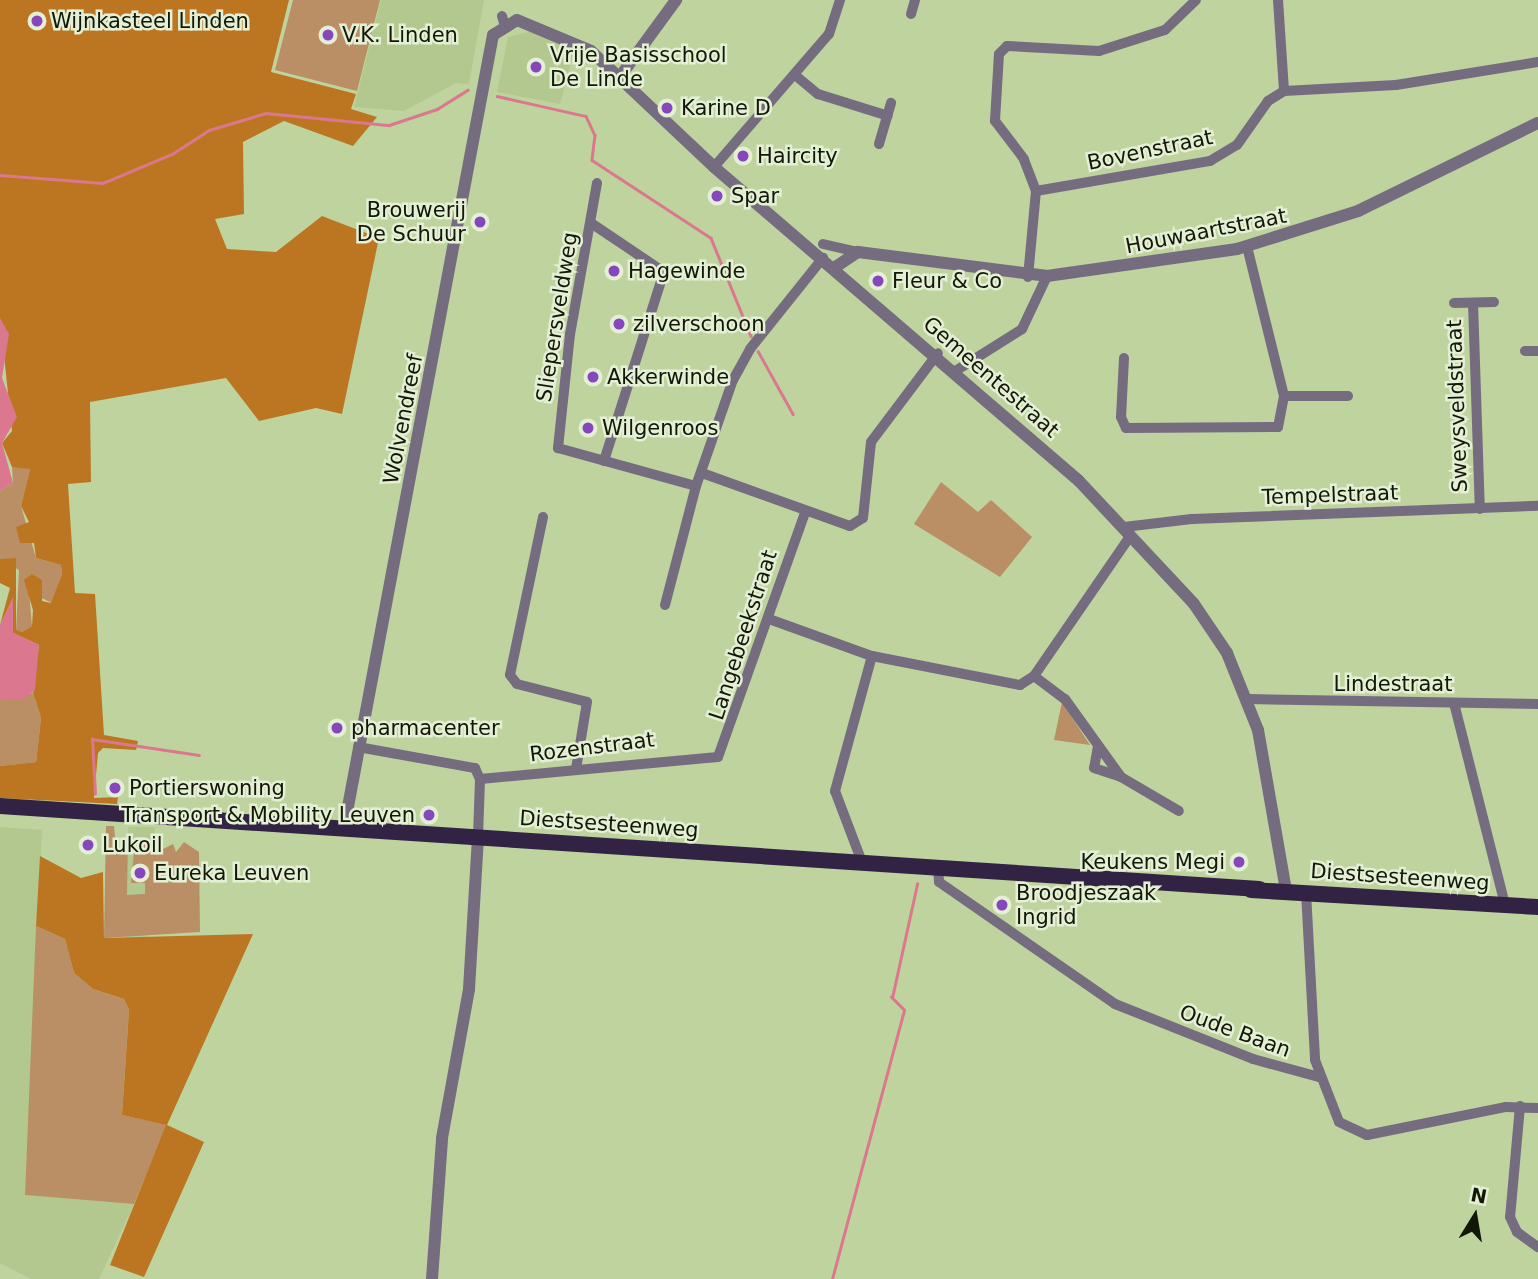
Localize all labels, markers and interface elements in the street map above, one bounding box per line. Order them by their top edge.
place label: Wijnkasteel Linden [51,8,249,34]
marker: Wijnkasteel Linden [29,13,45,29]
place label: V.K. Linden [342,22,458,48]
marker: V.K. Linden [320,27,336,43]
place label: Vrije Basisschool De Linde [550,42,727,92]
marker: Vrije Basisschool De Linde [528,59,544,75]
place label: Karine D [681,95,771,121]
marker: Karine D [659,100,675,116]
street label: Bovenstraat [1085,124,1215,176]
place label: Haircity [757,143,838,169]
marker: Haircity [735,148,751,164]
place label: Spar [731,183,779,209]
marker: Spar [709,188,725,204]
place label: Brouwerij De Schuur [357,197,466,247]
street label: Houwaartstraat [1123,203,1289,259]
marker: Brouwerij De Schuur [472,214,488,230]
street label: Sliepersveldweg [531,230,583,404]
place label: Hagewinde [628,258,745,284]
marker: Hagewinde [606,263,622,279]
place label: Fleur & Co [892,268,1002,294]
marker: Fleur & Co [870,273,886,289]
place label: zilverschoon [633,311,764,337]
street label: Gemeentestraat [918,311,1064,443]
marker: zilverschoon [611,316,627,332]
street label: Sweysveldstraat [1441,319,1473,493]
street label: Wolvendreef [378,352,428,486]
place label: Akkerwinde [607,364,729,390]
marker: Akkerwinde [585,369,601,385]
place label: Wilgenroos [602,415,718,441]
marker: Wilgenroos [580,420,596,436]
street label: Tempelstraat [1261,480,1399,510]
street label: Langebeekstraat [704,547,782,723]
street label: Lindestraat [1334,671,1452,697]
place label: pharmacenter [351,715,500,741]
marker: pharmacenter [329,720,345,736]
street label: Rozenstraat [528,727,656,767]
place label: Portierswoning [129,775,285,801]
marker: Portierswoning [107,780,123,796]
place label: Transport & Mobility Leuven [121,802,415,828]
street label: Diestsesteenweg [518,805,700,843]
marker: Transport & Mobility Leuven [421,807,437,823]
place label: Lukoil [102,832,163,858]
marker: Lukoil [80,837,96,853]
place label: Keukens Megi [1081,849,1225,875]
marker: Keukens Megi [1231,854,1247,870]
street label: Diestsesteenweg [1309,858,1491,896]
place label: Eureka Leuven [154,860,309,886]
marker: Eureka Leuven [132,865,148,881]
place label: Broodjeszaak Ingrid [1016,880,1156,930]
marker: Broodjeszaak Ingrid [994,897,1010,913]
street label: Oude Baan [1176,999,1294,1063]
north arrow [1440,1181,1510,1251]
text: N [1469,1183,1489,1208]

